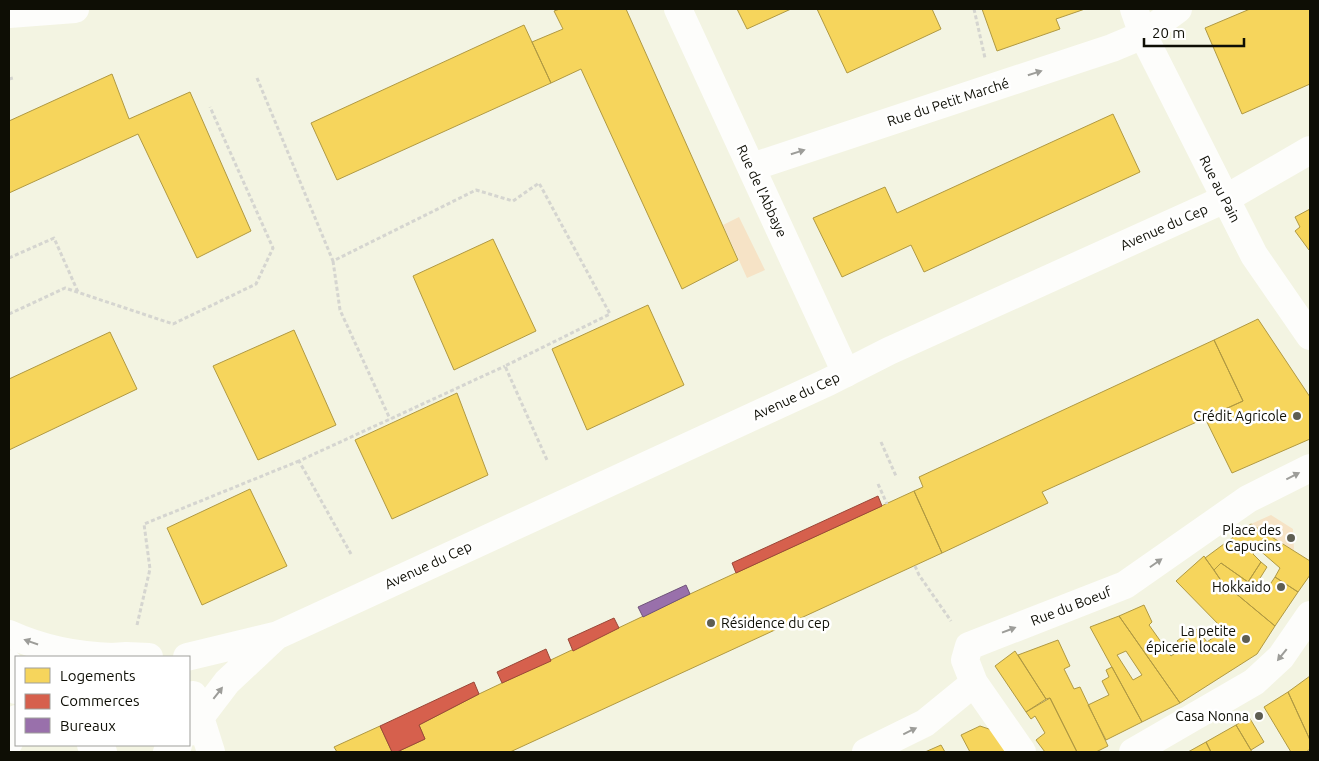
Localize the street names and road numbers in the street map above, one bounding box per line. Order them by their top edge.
street label: Rue du Petit Marché [885,75,1011,129]
street label: Rue de l'Abbaye [734,142,790,240]
street label: Rue au Pain [1196,153,1244,225]
street label: Avenue du Cep [1118,201,1210,253]
street label: Avenue du Cep [750,369,842,423]
street label: Avenue du Cep [382,538,474,592]
street label: Rue du Boeuf [1028,583,1114,629]

